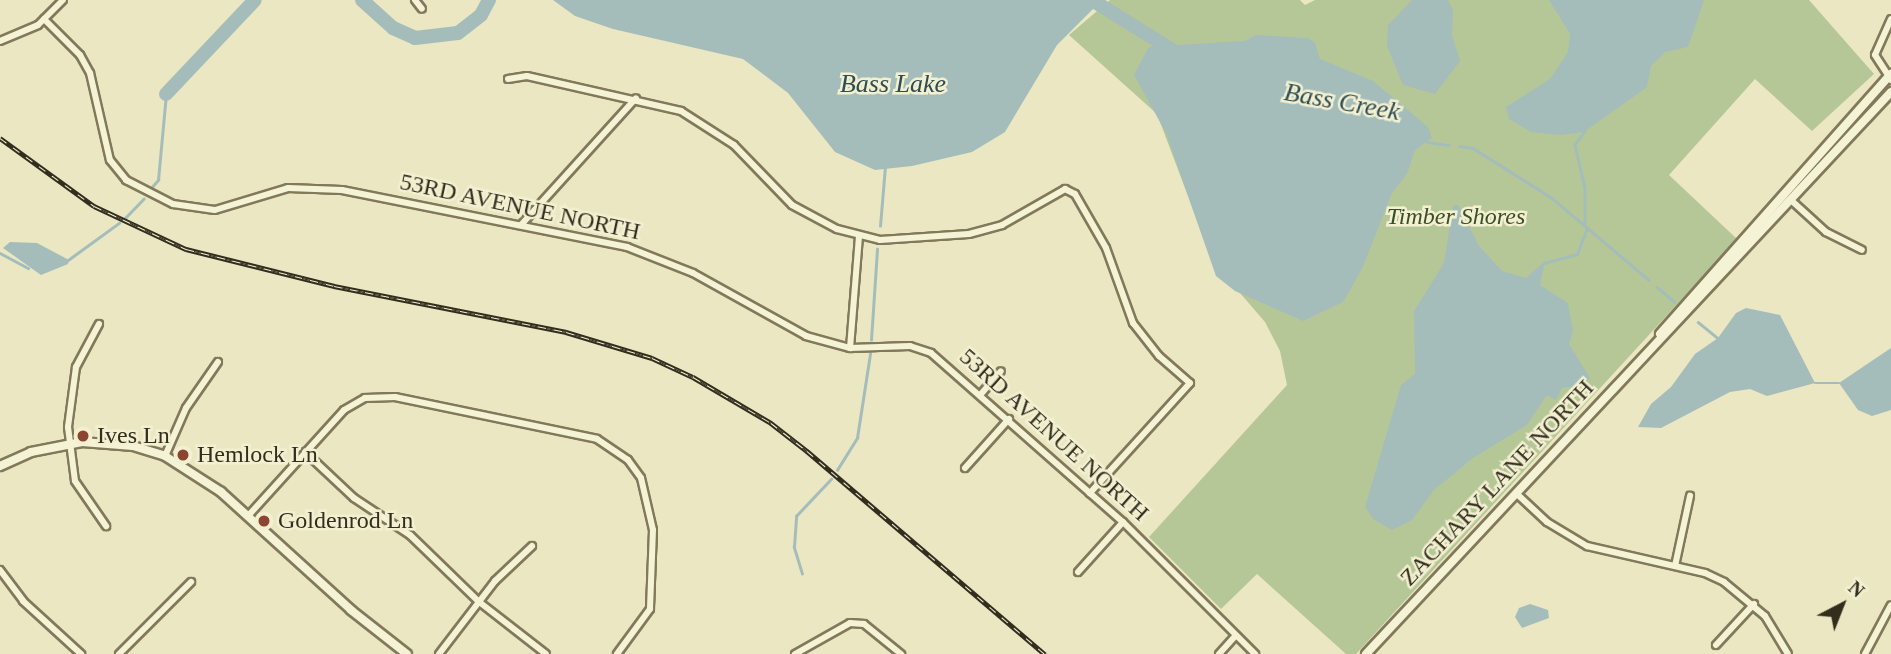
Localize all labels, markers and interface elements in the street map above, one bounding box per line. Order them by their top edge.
water label: Bass Lake [840,68,946,100]
water label: Bass Creek [1282,77,1402,127]
street label: 53RD AVENUE NORTH [397,167,643,247]
park label: Timber Shores [1387,203,1525,231]
street label: 53RD AVENUE NORTH [953,342,1155,528]
street label: ZACHARY LANE NORTH [1394,374,1600,592]
place label: Ives Ln [97,422,170,450]
marker: Ives Ln [75,428,91,444]
place label: Hemlock Ln [197,441,318,469]
marker: Hemlock Ln [175,447,191,463]
place label: Goldenrod Ln [278,507,413,535]
marker: Goldenrod Ln [256,513,272,529]
north arrow [1807,570,1877,640]
text: N [1844,577,1869,601]

